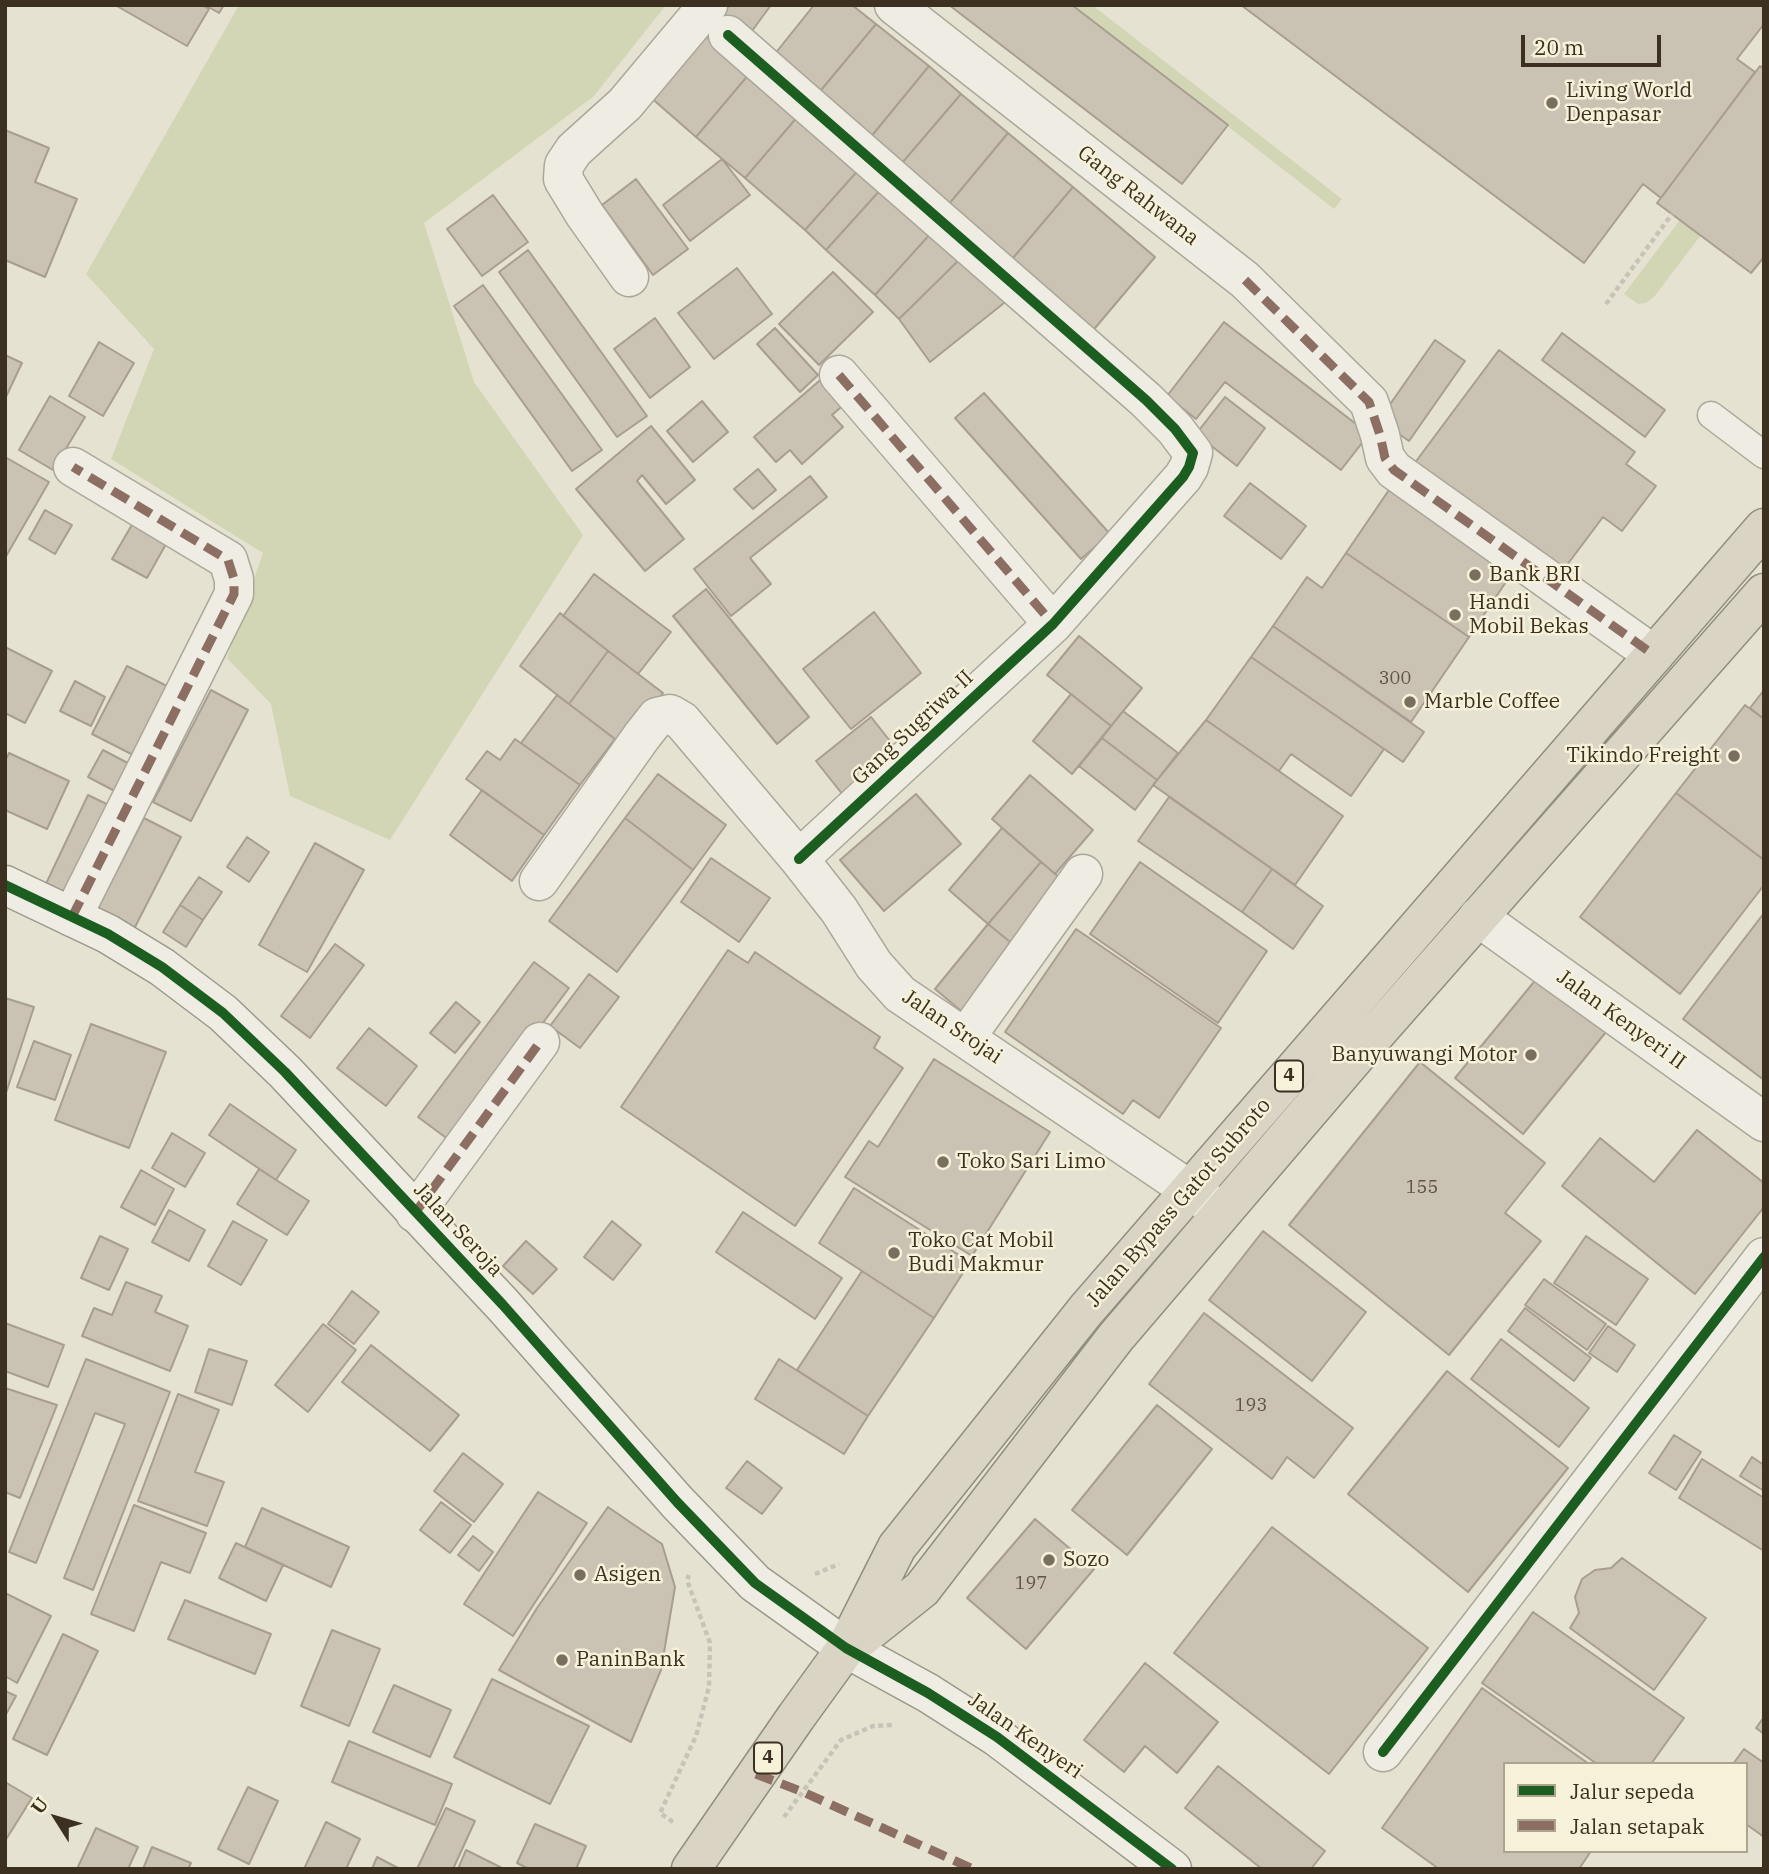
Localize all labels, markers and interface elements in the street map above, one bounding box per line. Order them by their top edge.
scale bar [1524,21,1664,65]
text: 20 m [1534,33,1584,61]
place label: Living World Denpasar [1566,78,1692,128]
marker: Living World Denpasar [1544,95,1560,111]
street label: Gang Rahwana [1072,141,1204,251]
place label: Bank BRI [1489,562,1581,588]
marker: Bank BRI [1467,567,1483,583]
place label: Handi Mobil Bekas [1469,590,1589,640]
marker: Handi Mobil Bekas [1447,607,1463,623]
street label: Gang Sugriwa II [847,666,979,790]
house number: 300 [1379,668,1411,690]
place label: Marble Coffee [1424,689,1560,715]
marker: Marble Coffee [1402,694,1418,710]
place label: Tikindo Freight [1566,743,1720,769]
marker: Tikindo Freight [1726,748,1742,764]
street label: Jalan Kenyeri II [1552,965,1690,1075]
street label: Jalan Srojai [897,984,1007,1070]
place label: Banyuwangi Motor [1331,1042,1517,1068]
marker: Banyuwangi Motor [1523,1047,1539,1063]
road number: 4 [1275,1060,1303,1092]
street label: Jalan Bypass Gatot Subroto [1081,1093,1277,1313]
place label: Toko Sari Limo [957,1149,1106,1175]
marker: Toko Sari Limo [935,1154,951,1170]
house number: 155 [1406,1177,1438,1199]
street label: Jalan Seroja [408,1178,508,1282]
place label: Toko Cat Mobil Budi Makmur [908,1228,1054,1278]
marker: Toko Cat Mobil Budi Makmur [886,1245,902,1261]
house number: 193 [1235,1395,1267,1417]
place label: Sozo [1063,1547,1109,1573]
marker: Sozo [1041,1552,1057,1568]
place label: Asigen [594,1562,661,1588]
marker: Asigen [572,1567,588,1583]
house number: 197 [1015,1573,1047,1595]
place label: PaninBank [576,1647,685,1673]
marker: PaninBank [554,1652,570,1668]
street label: Jalan Kenyeri [963,1687,1087,1785]
road number: 4 [754,1742,782,1774]
legend [1503,1762,1748,1853]
text: Jalur sepeda [1570,1777,1695,1805]
north arrow [21,1783,91,1853]
text: U [25,1792,53,1818]
text: Jalan setapak [1570,1812,1704,1840]

